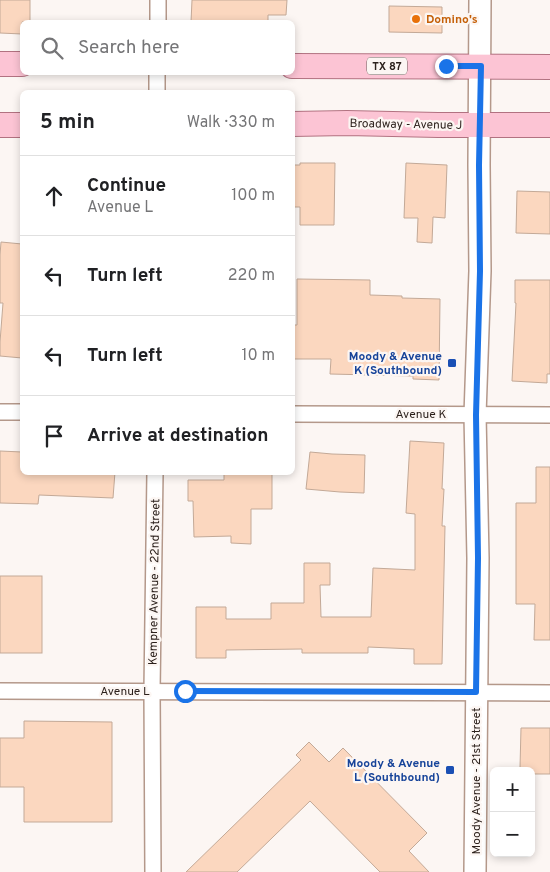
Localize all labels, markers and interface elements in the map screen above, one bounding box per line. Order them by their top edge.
place label: Domino's [426,12,478,28]
marker: Domino's [410,13,422,25]
search box [20,20,295,75]
icon: search [38,34,66,62]
text: Search here [78,36,180,60]
route end [435,55,458,78]
road number: TX 87 [367,58,407,74]
text: 5 min [40,109,95,136]
text: Walk · 330 m [187,113,275,133]
street label: Broadway - Avenue J [349,116,463,134]
text: Continue [87,174,166,198]
icon: ahead [40,182,68,210]
text: 100 m [231,186,275,206]
text: Avenue L [87,198,153,218]
icon: left [40,262,68,290]
text: Turn left [87,264,163,288]
text: 220 m [228,266,275,286]
icon: left [40,342,68,370]
text: Turn left [87,344,163,368]
text: 10 m [241,346,275,366]
place label: Moody & Avenue K (Southbound) [349,349,442,379]
marker: Moody & Avenue K (Southbound) [446,357,458,369]
street label: Avenue K [396,407,447,423]
icon: arrive [40,422,68,450]
text: Arrive at destination [87,424,268,448]
street label: Kempner Avenue - 22nd Street [146,499,164,665]
route start [174,680,197,703]
street label: Avenue L [100,684,150,700]
street label: Moody Avenue - 21st Street [469,708,485,854]
place label: Moody & Avenue L (Southbound) [347,756,440,786]
marker: Moody & Avenue L (Southbound) [444,764,456,776]
map controls [490,767,535,857]
button: + [490,767,535,812]
button: − [490,812,535,857]

